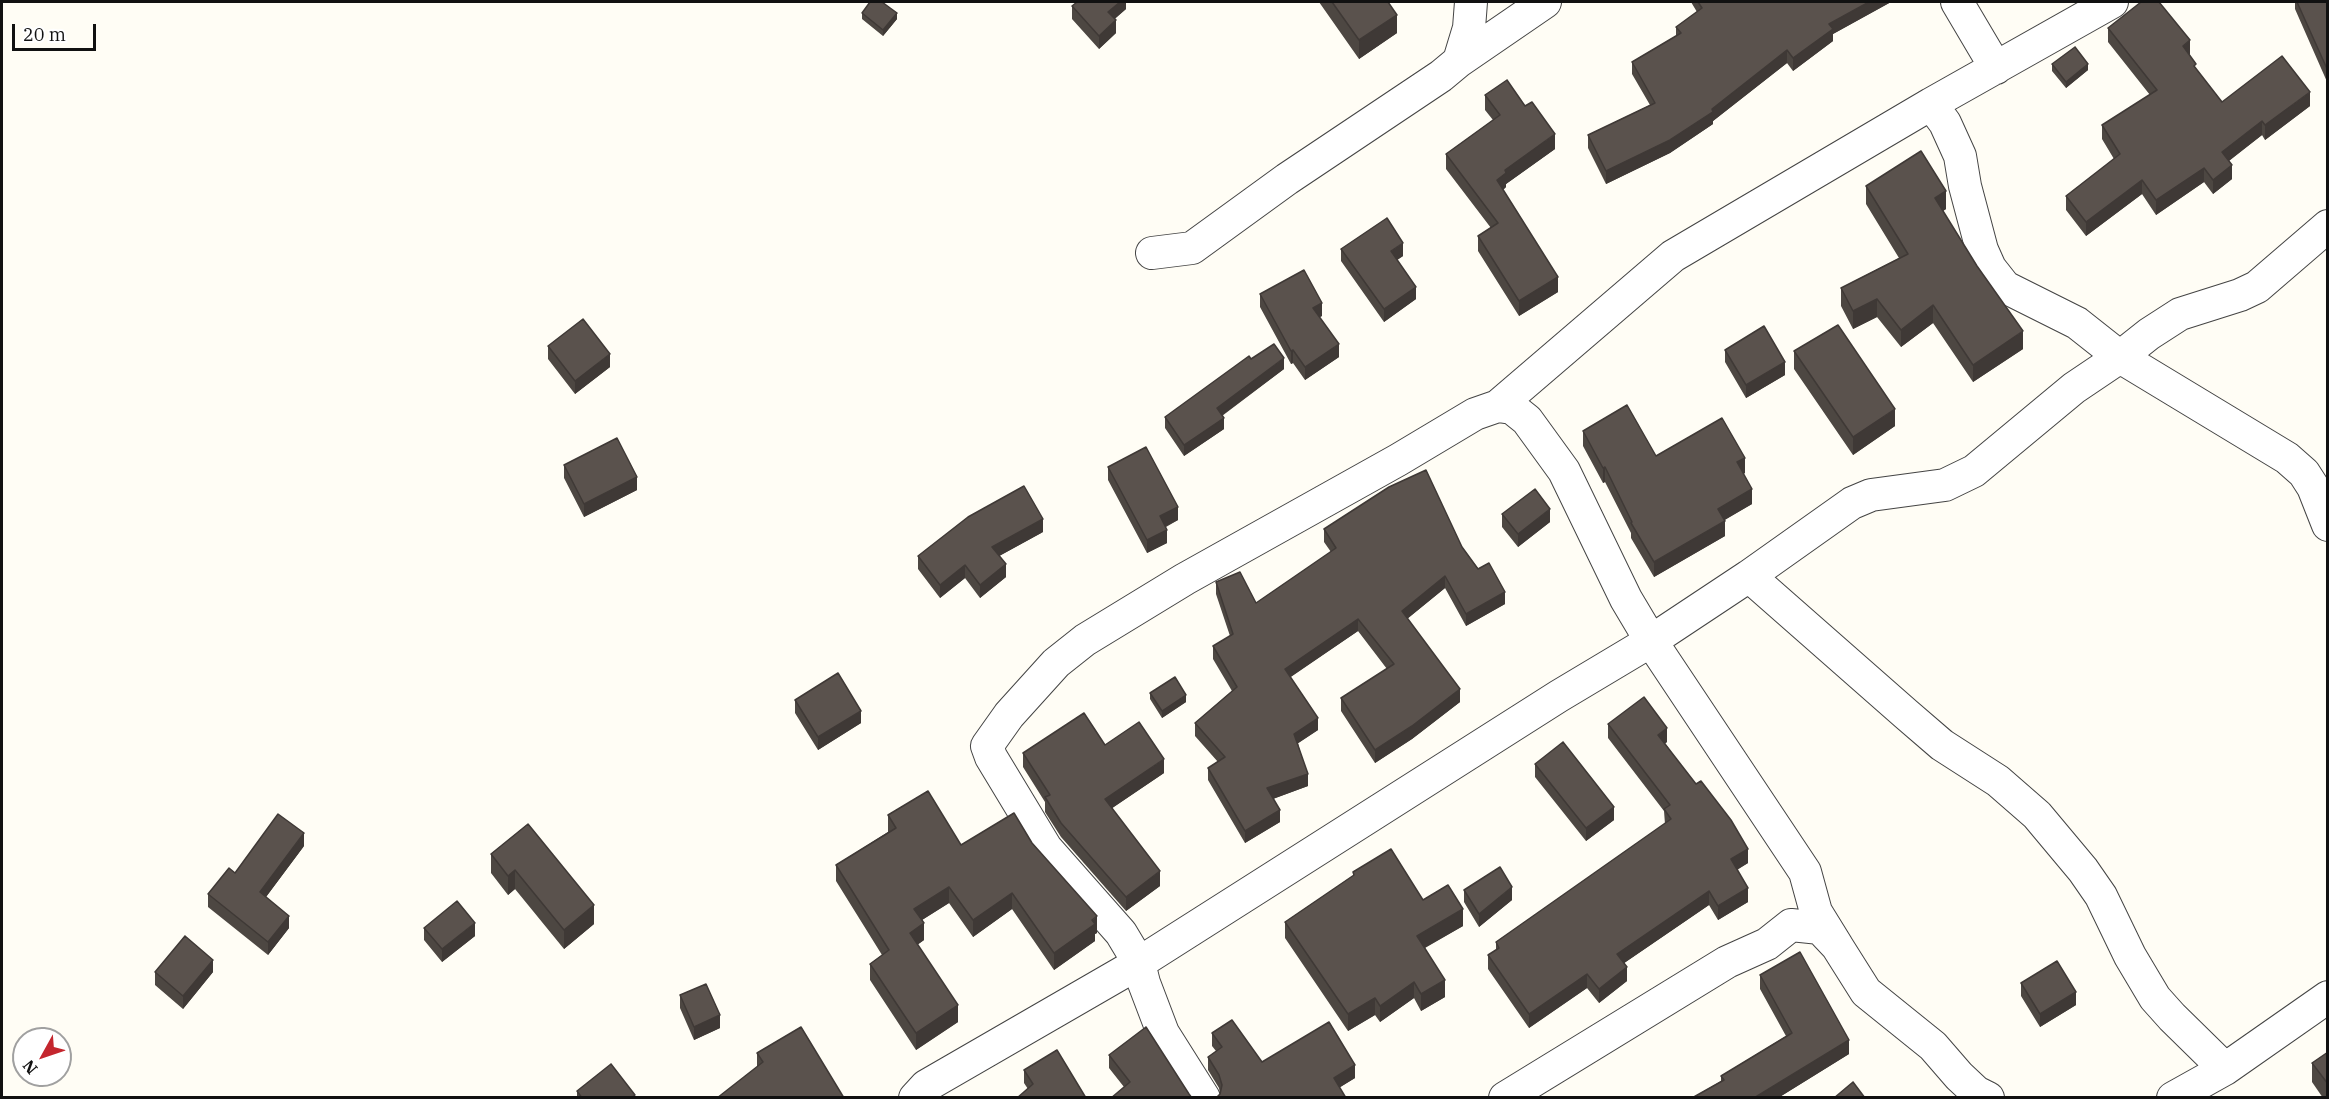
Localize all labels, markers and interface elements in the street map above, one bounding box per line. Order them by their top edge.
scale bar [15,12,99,50]
text: 20 m [23,23,66,46]
north arrow [12,1027,72,1087]
text: N [18,1056,41,1079]

